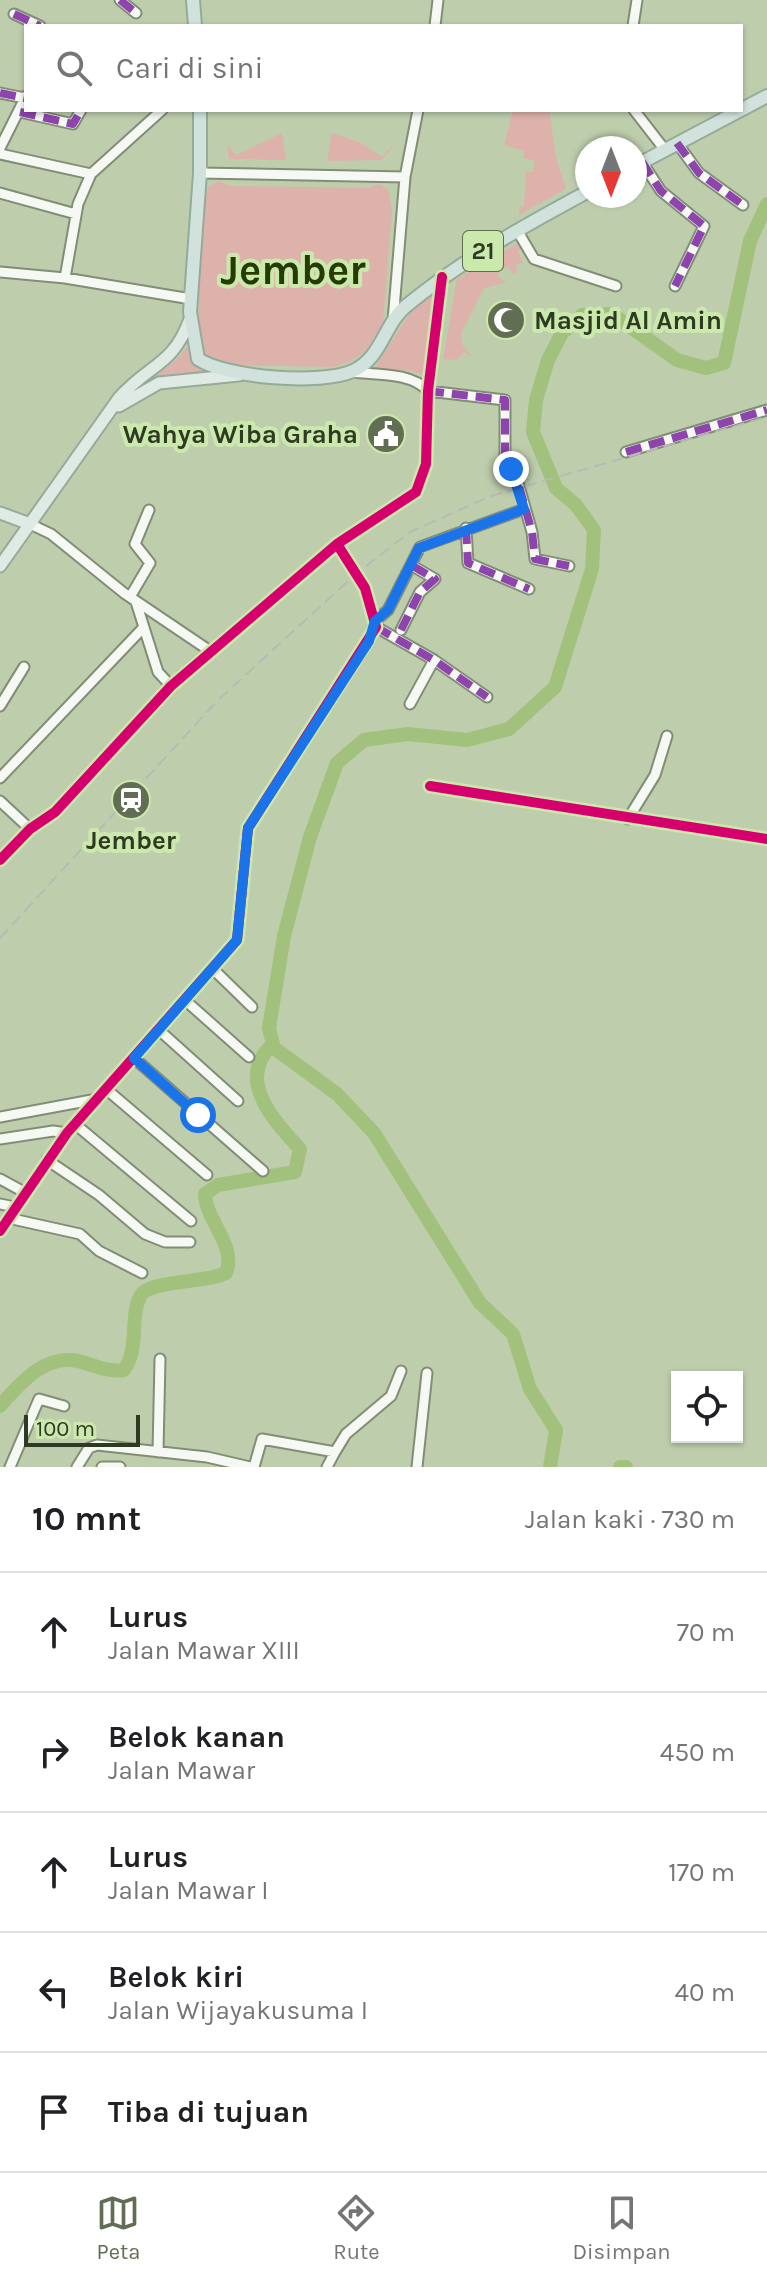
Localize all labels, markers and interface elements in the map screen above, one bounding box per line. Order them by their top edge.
search box [24,24,743,112]
icon: search [52,46,96,90]
text: Cari di sini [116,50,263,86]
north arrow [575,136,647,208]
road number: 21 [463,231,503,271]
district label: Jember [220,245,366,295]
mosque icon: Masjid Al Amin [485,299,527,341]
place label: Masjid Al Amin [534,305,722,336]
public building icon: Wahya Wiba Graha [365,413,407,455]
place label: Wahya Wiba Graha [123,419,358,450]
route end [493,451,529,487]
station icon: Jember [110,779,152,821]
place label: Jember [86,825,177,856]
route start [180,1097,216,1133]
map controls [671,1371,743,1443]
button: locate [671,1371,743,1443]
scale bar [24,1411,140,1447]
text: 100 m [36,1416,95,1442]
text: 10 mnt [32,1499,141,1539]
text: Jalan kaki · 730 m [525,1504,735,1535]
text: Lurus [108,1599,188,1635]
icon: ahead [32,1610,76,1654]
text: 70 m [677,1617,735,1648]
text: Jalan Mawar XIII [108,1635,300,1666]
text: Belok kanan [108,1719,285,1755]
icon: right [32,1730,76,1774]
text: 450 m [660,1737,735,1768]
text: Jalan Mawar [108,1755,255,1786]
text: Lurus [108,1839,188,1875]
icon: ahead [32,1850,76,1894]
text: 170 m [668,1857,735,1888]
text: Jalan Mawar I [108,1875,269,1906]
text: Belok kiri [108,1959,244,1995]
icon: left [32,1970,76,2014]
text: 40 m [675,1977,735,2008]
text: Jalan Wijayakusuma I [108,1995,368,2026]
icon: arrive [32,2090,76,2134]
text: Tiba di tujuan [108,2094,309,2130]
tab: Peta [96,2191,140,2265]
tab: Rute [333,2191,380,2265]
tab: Disimpan [573,2191,671,2265]

